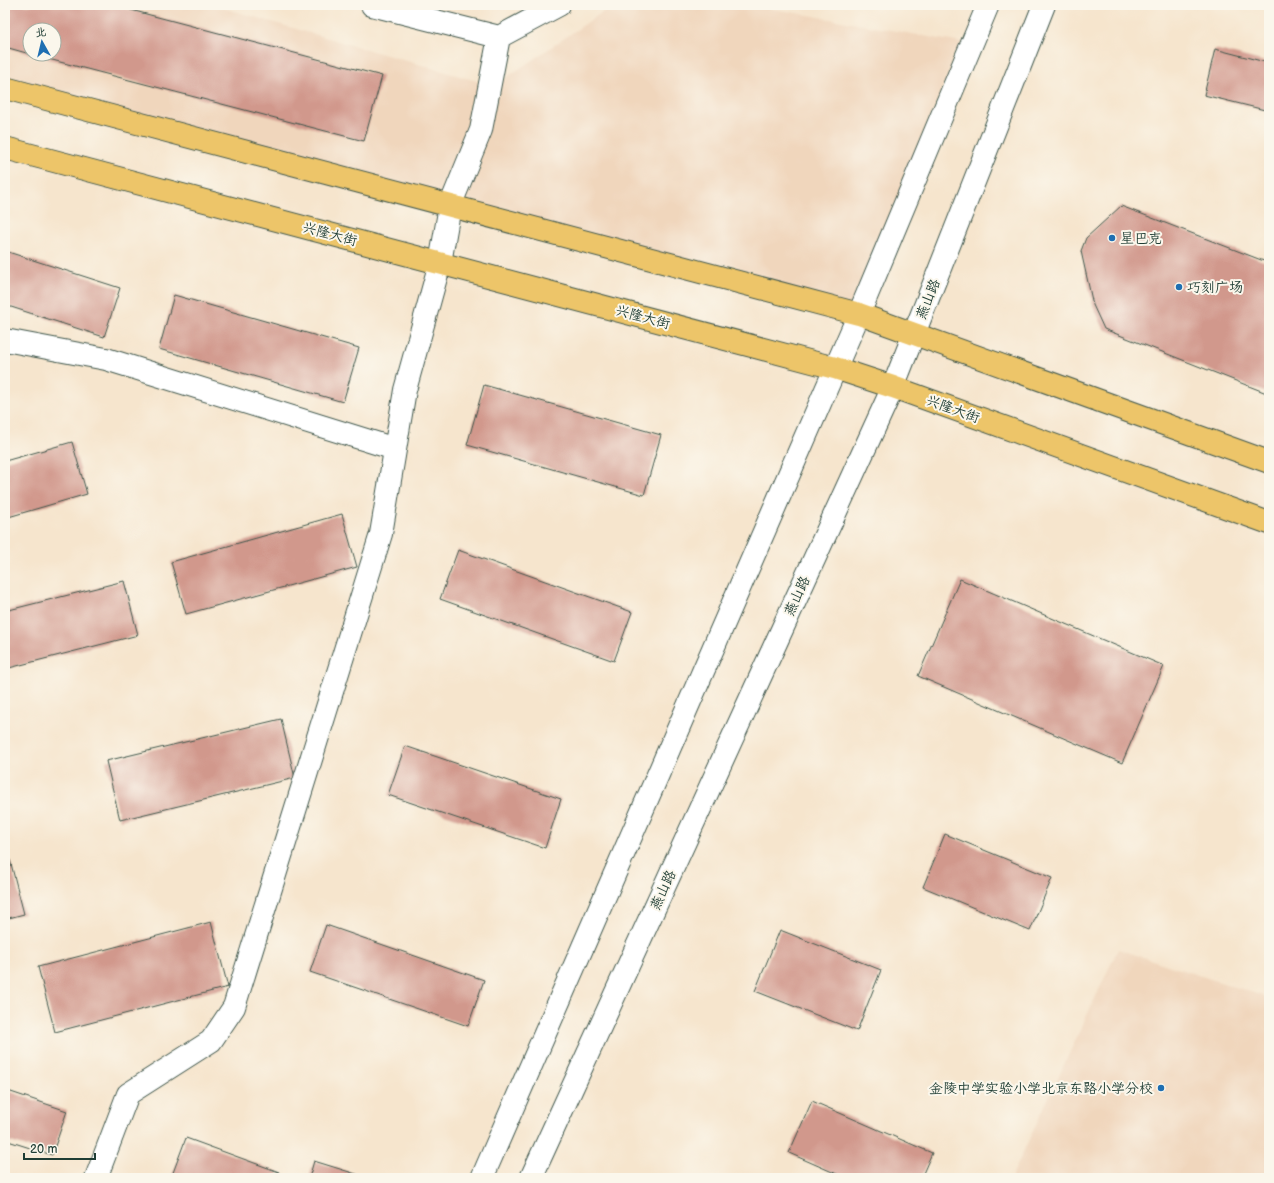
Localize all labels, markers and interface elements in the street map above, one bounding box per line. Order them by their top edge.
north arrow [22,22,62,62]
text: 北 [34,25,47,40]
street label: 兴隆大街 [301,219,359,249]
place label: 星巴克 [1120,230,1162,247]
marker: 星巴克 [1107,233,1117,243]
street label: 燕山路 [912,276,944,322]
place label: 巧刻广场 [1187,279,1243,296]
marker: 巧刻广场 [1174,282,1184,292]
street label: 兴隆大街 [614,302,672,332]
street label: 兴隆大街 [924,391,982,427]
street label: 燕山路 [780,573,814,619]
street label: 燕山路 [646,867,680,913]
place label: 金陵中学实验小学北京东路小学分校 [929,1080,1153,1097]
marker: 金陵中学实验小学北京东路小学分校 [1156,1083,1166,1093]
scale bar [24,1135,95,1161]
text: 20 m [30,1142,57,1157]

